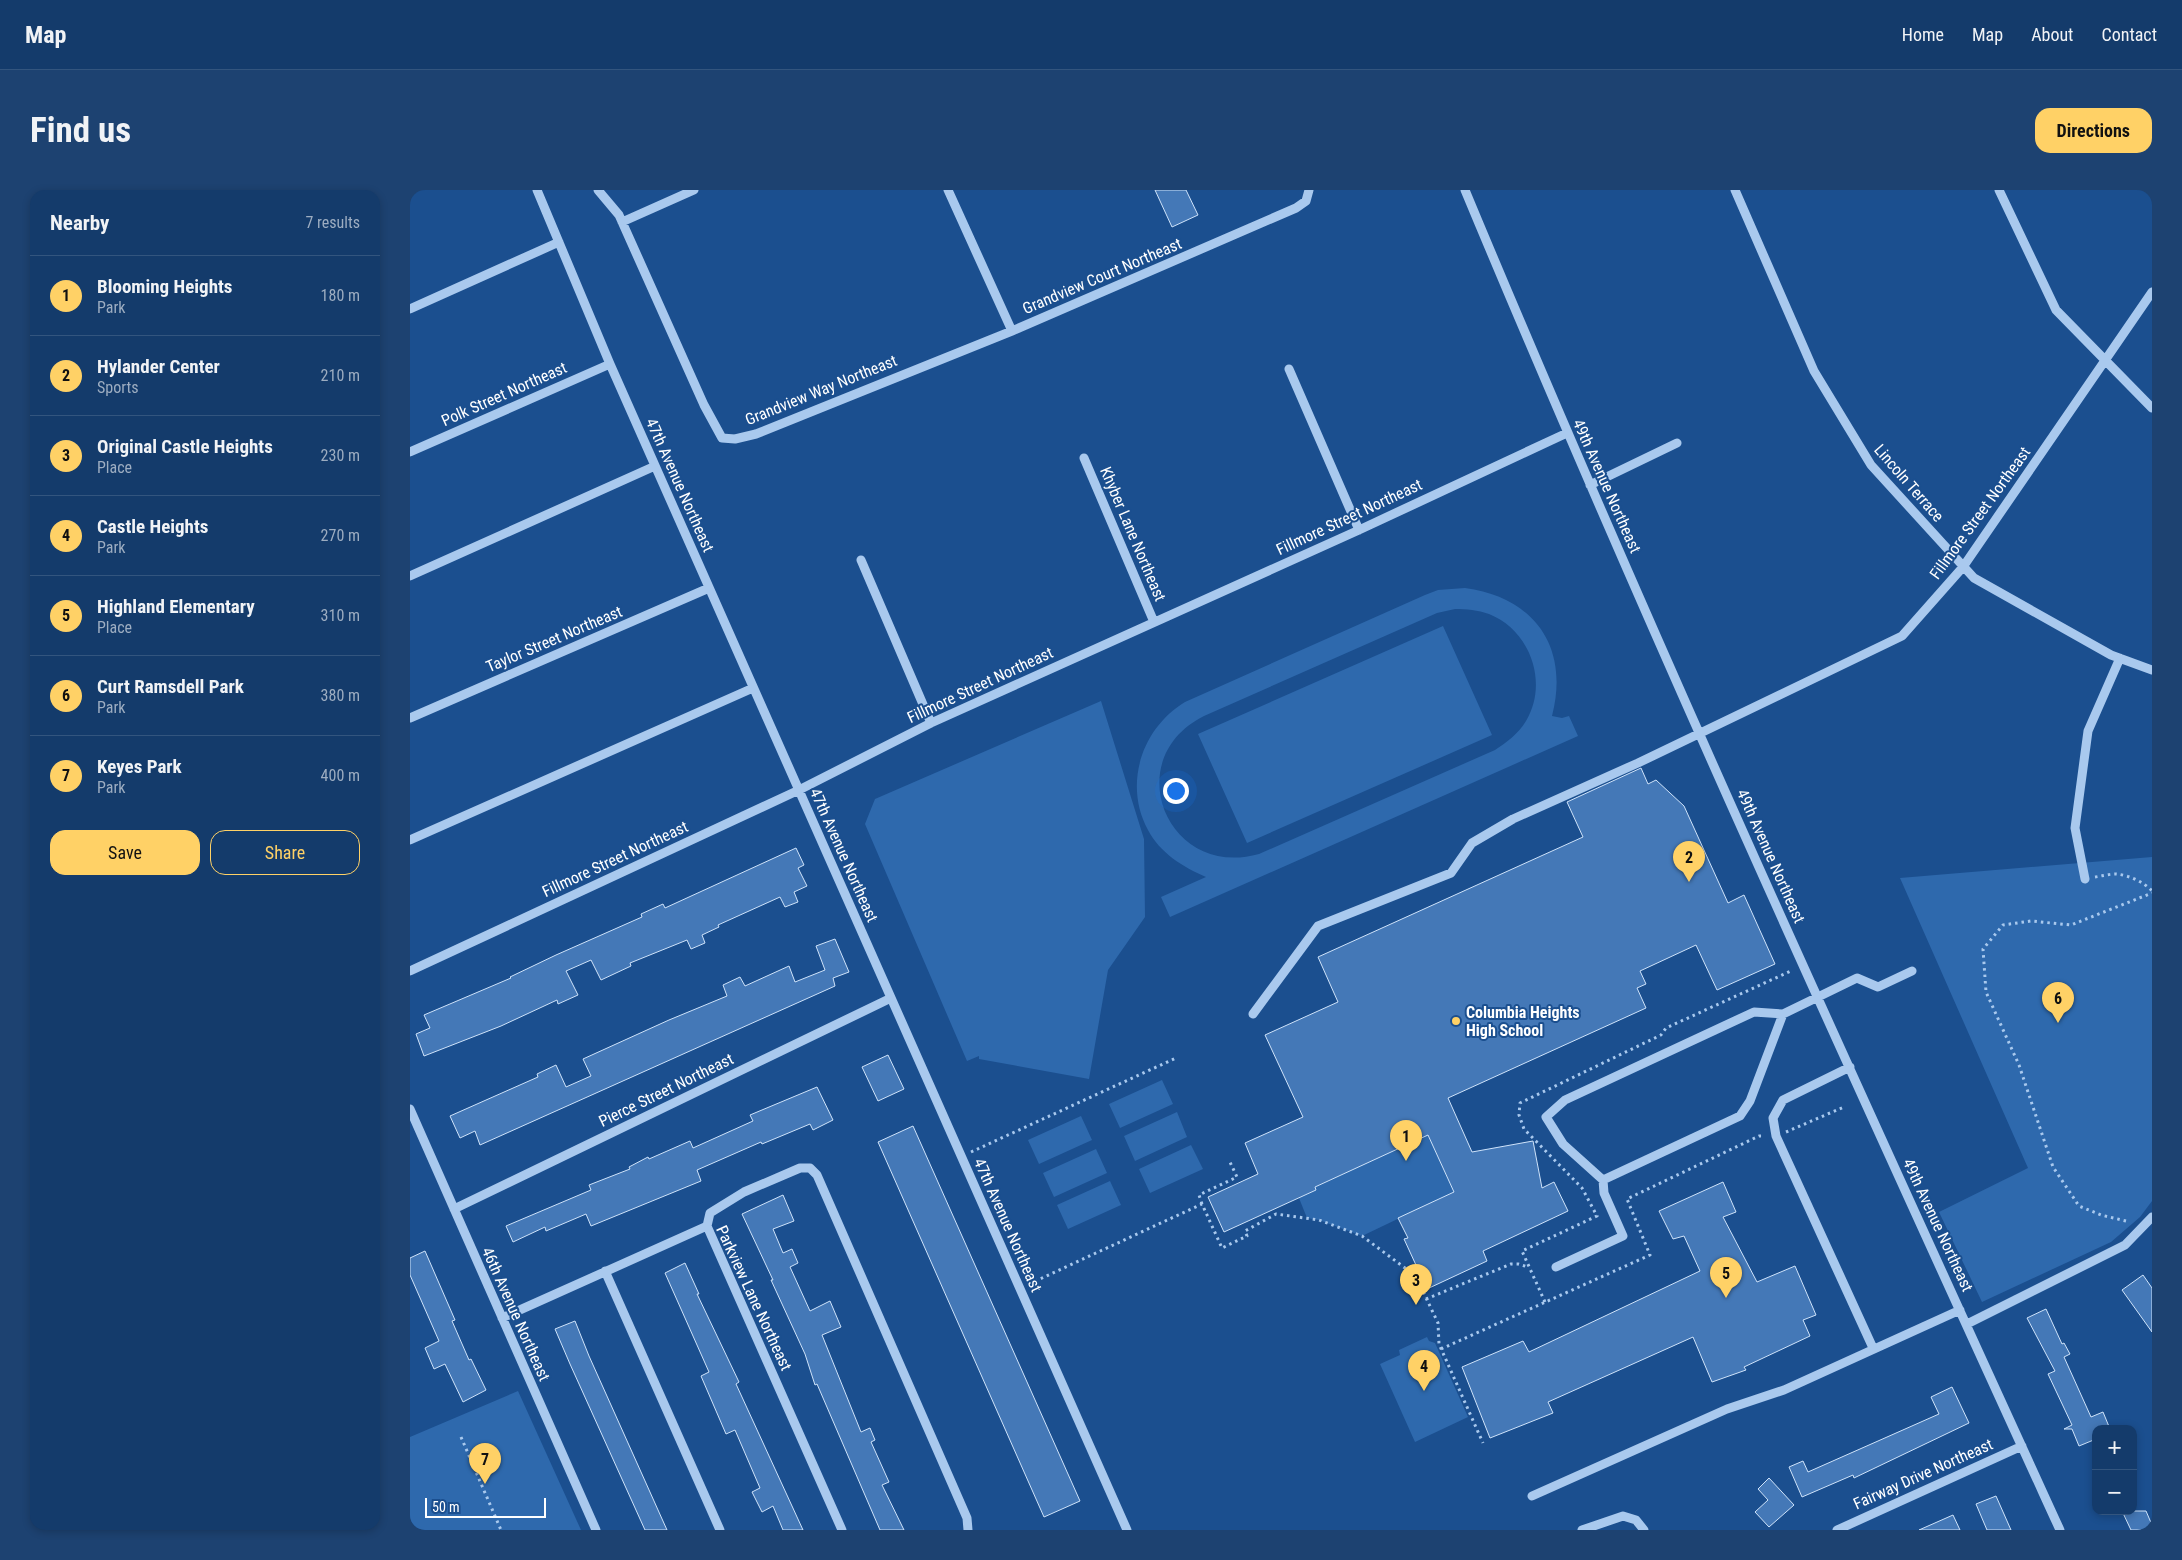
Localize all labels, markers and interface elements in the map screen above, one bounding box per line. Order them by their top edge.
text: Map [25,21,66,49]
text: Home [1902,24,1944,45]
text: Map [1972,24,2003,45]
text: About [2031,24,2073,45]
text: Contact [2101,24,2157,45]
button: Directions [2035,108,2152,153]
text: Find us [30,110,131,151]
text: Nearby [50,211,109,235]
text: 7 results [305,213,360,232]
street label: Grandview Court Northeast [1020,234,1185,318]
text: Blooming Heights [97,275,232,298]
text: 1 [62,286,70,305]
text: 180 m [321,286,360,305]
text: Park [97,298,126,317]
street label: Grandview Way Northeast [742,351,900,429]
text: Hylander Center [97,355,220,378]
street label: Polk Street Northeast [438,358,570,430]
text: 2 [62,366,70,385]
text: 210 m [321,366,360,385]
text: Sports [97,378,139,397]
street label: 47th Avenue Northeast [642,415,718,555]
street label: 49th Avenue Northeast [1569,416,1645,556]
text: Original Castle Heights [97,435,273,458]
street label: Lincoln Terrace [1870,440,1948,526]
street label: Fillmore Street Northeast [1926,443,2034,583]
text: 3 [62,446,70,465]
text: 230 m [321,446,360,465]
text: Place [97,458,132,477]
street label: Khyber Lane Northeast [1096,464,1170,604]
street label: Fillmore Street Northeast [1273,475,1425,559]
text: Castle Heights [97,515,208,538]
text: 4 [62,526,70,545]
text: 270 m [321,526,360,545]
text: Park [97,538,126,557]
text: Highland Elementary [97,595,255,618]
street label: Taylor Street Northeast [483,602,625,676]
text: 5 [62,606,70,625]
text: 310 m [321,606,360,625]
text: Place [97,618,132,637]
street label: Fillmore Street Northeast [904,643,1056,727]
text: Curt Ramsdell Park [97,675,244,698]
text: 6 [62,686,70,705]
text: 380 m [321,686,360,705]
text: Park [97,698,126,717]
text: Keyes Park [97,755,182,778]
text: 7 [62,766,70,785]
text: 400 m [321,766,360,785]
text: Park [97,778,126,797]
your location [1163,778,1189,804]
street label: 47th Avenue Northeast [806,785,882,925]
street label: 49th Avenue Northeast [1733,786,1809,926]
street label: Fillmore Street Northeast [539,817,691,901]
button: Save [50,830,200,875]
button: Share [210,830,360,875]
pin: 2 [1673,841,1705,882]
pin: 6 [2042,982,2074,1023]
place label: Columbia Heights High School [1466,1003,1580,1040]
marker: Columbia Heights High School [1450,1015,1462,1027]
street label: Pierce Street Northeast [596,1049,737,1131]
pin: 1 [1390,1120,1422,1161]
street label: 47th Avenue Northeast [970,1155,1046,1295]
street label: 49th Avenue Northeast [1899,1155,1977,1295]
street label: Parkview Lane Northeast [712,1223,796,1374]
street label: 46th Avenue Northeast [478,1244,554,1384]
pin: 5 [1710,1257,1742,1298]
pin: 3 [1400,1264,1432,1305]
pin: 4 [1408,1350,1440,1391]
map controls [2092,1425,2137,1515]
button: + [2092,1425,2137,1470]
street label: Fairway Drive Northeast [1850,1435,1996,1513]
pin: 7 [469,1443,501,1484]
button: − [2092,1470,2137,1515]
scale bar [425,1495,546,1518]
text: 50 m [432,1499,460,1515]

